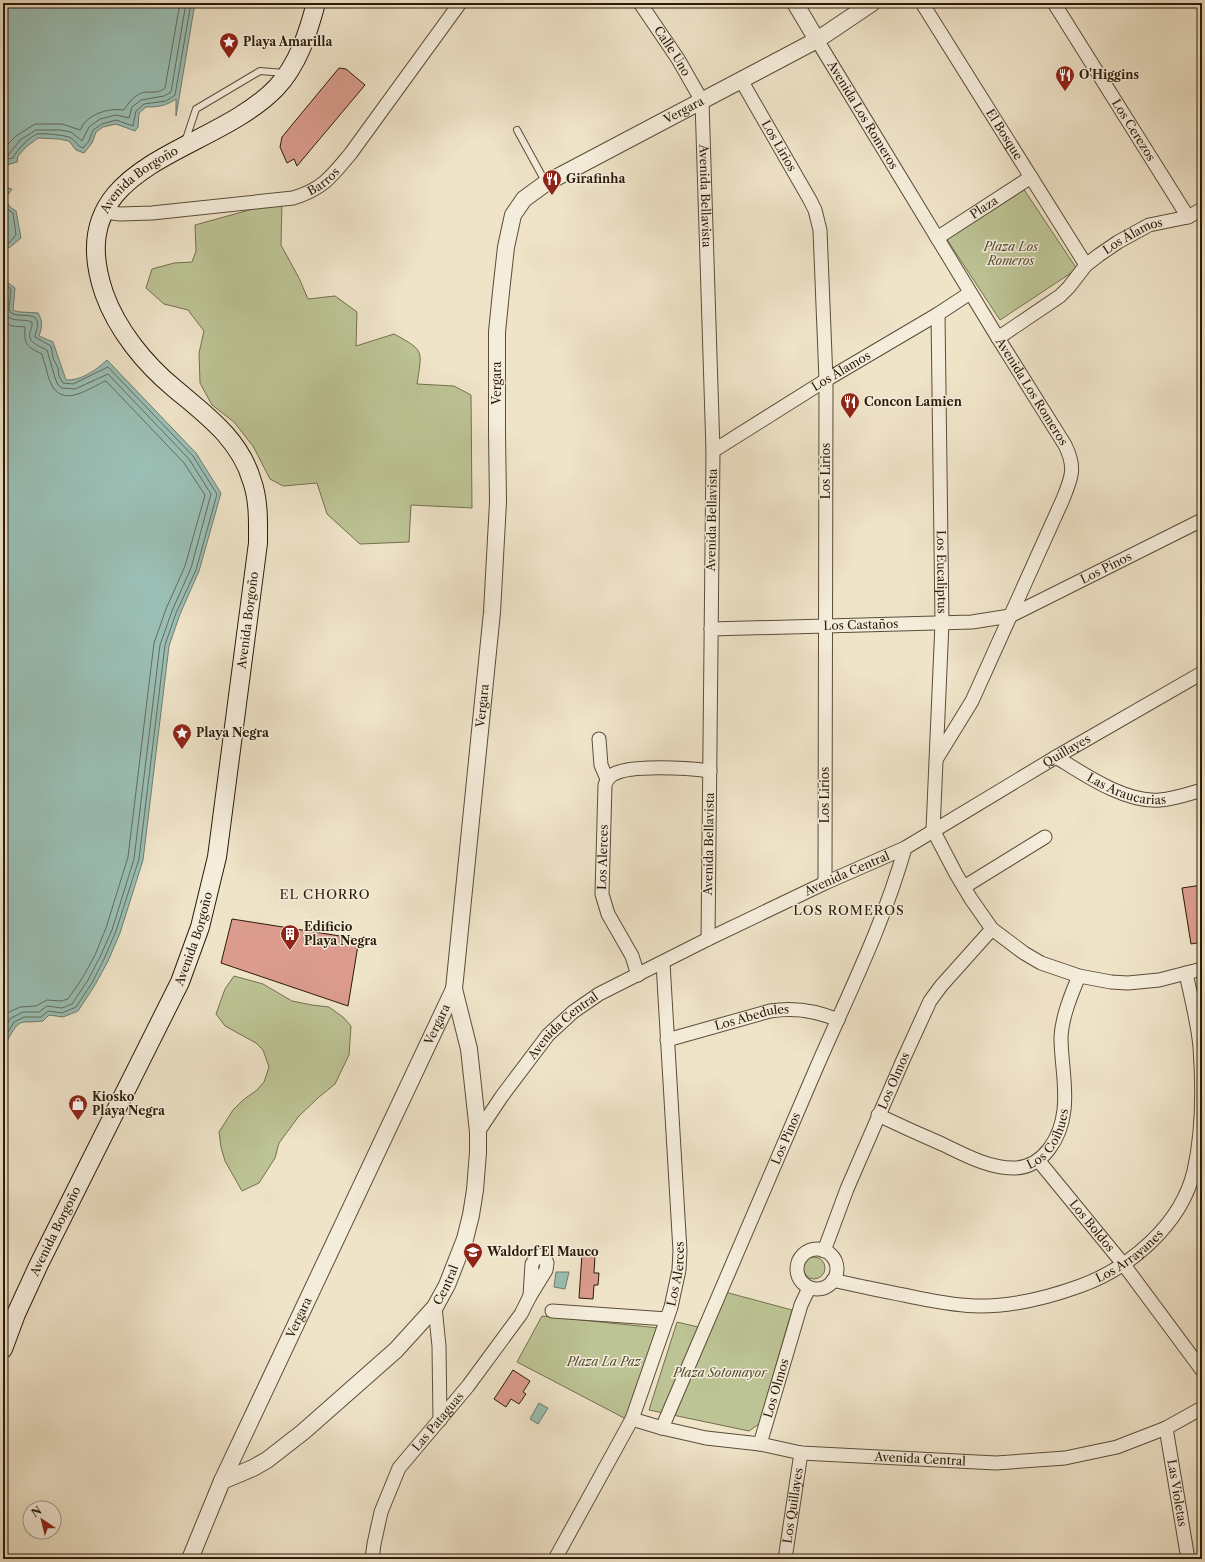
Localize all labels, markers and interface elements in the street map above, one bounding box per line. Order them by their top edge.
street label: Calle Uno [651,23,694,79]
place icon: Playa Amarilla [218,31,240,59]
place label: Playa Amarilla [243,34,333,49]
street label: Avenida Los Romeros [824,57,902,172]
restaurant icon: O'Higgins [1054,64,1076,92]
place label: O'Higgins [1079,67,1139,82]
street label: Vergara [660,93,707,127]
street label: Los Cerezos [1109,96,1159,164]
street label: El Bosque [983,106,1026,163]
street label: Los Lirios [759,117,800,174]
street label: Avenida Borgoño [96,143,180,217]
street label: Avenida Bellavista [696,143,715,248]
street label: Barros [305,164,343,199]
restaurant icon: Girafinha [541,168,563,196]
place label: Girafinha [566,171,626,186]
street label: Plaza [967,192,1001,222]
street label: Los Álamos [1100,214,1164,257]
park label: Plaza Los Romeros [983,239,1039,268]
street label: Avenida Los Romeros [992,334,1071,448]
street label: Los Álamos [809,347,873,394]
street label: Vergara [489,361,504,406]
restaurant icon: Concon Lamien [839,391,861,419]
place label: Concon Lamien [864,394,963,409]
street label: Los Lirios [818,443,833,499]
street label: Avenida Bellavista [703,468,720,573]
street label: Los Eucaliptus [934,530,950,614]
street label: Los Pinos [1078,548,1134,587]
street label: Avenida Borgoño [234,571,261,671]
street label: Los Castaños [823,616,899,633]
street label: Vergara [472,683,492,729]
place icon: Playa Negra [171,722,193,750]
place label: Playa Negra [196,725,270,740]
street label: Quillayes [1040,731,1093,770]
street label: Los Lirios [817,767,832,823]
street label: Las Araucarias [1084,770,1167,807]
street label: Avenida Bellavista [700,792,717,897]
street label: Los Alerces [594,824,611,890]
street label: Avenida Central [801,848,892,899]
district label: EL CHORRO [280,886,370,902]
street label: Avenida Borgoño [171,890,215,989]
district label: LOS ROMEROS [793,902,905,918]
place label: Edificio Playa Negra [304,919,378,948]
building icon: Edificio Playa Negra [279,923,301,951]
street label: Avenida Central [524,989,601,1063]
street label: Vergara [420,1001,453,1048]
street label: Los Abedules [713,1001,789,1033]
street label: Los Olmos [874,1050,913,1112]
place label: Kiosko Playa Negra [92,1089,166,1118]
shop icon: Kiosko Playa Negra [67,1093,89,1121]
street label: Los Coihues [1024,1108,1071,1172]
street label: Los Pinos [768,1110,803,1167]
street label: Avenida Borgoño [26,1184,84,1279]
street label: Los Boldos [1067,1196,1118,1255]
street label: Los Arrayanes [1093,1226,1166,1285]
school or university icon: Waldorf El Mauco [462,1241,484,1269]
street label: Los Alerces [663,1241,687,1308]
place label: Waldorf El Mauco [486,1244,599,1259]
street label: Central [430,1262,461,1307]
street label: Vergara [282,1294,315,1341]
park label: Plaza La Paz [566,1354,642,1369]
street label: Los Olmos [760,1357,792,1420]
park label: Plaza Sotomayor [672,1365,768,1380]
street label: Las Pataguas [408,1389,467,1454]
street label: Avenida Central [873,1449,967,1468]
street label: Las Violetas [1164,1458,1190,1528]
street label: Los Quillayes [779,1467,806,1544]
north arrow [22,1500,62,1540]
text: N [28,1503,45,1520]

